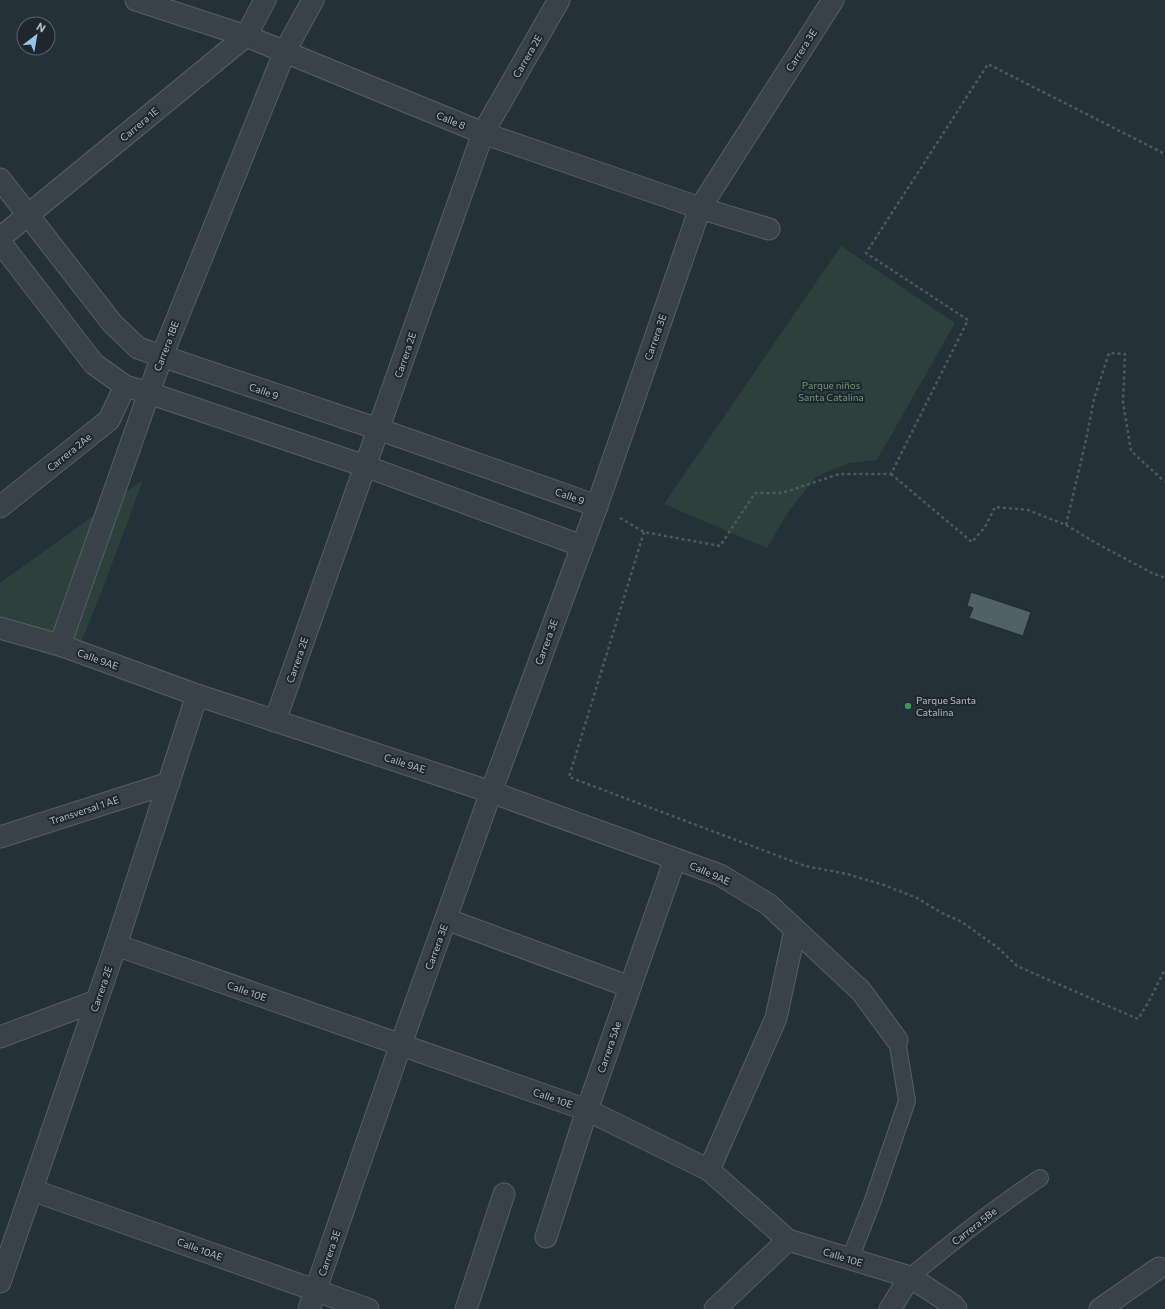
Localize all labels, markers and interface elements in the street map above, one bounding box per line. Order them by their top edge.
north arrow [16,16,56,56]
text: N [35,19,48,35]
street label: Carrera 3E [783,27,819,73]
street label: Carrera 2E [510,32,544,80]
street label: Carrera 1E [117,104,161,144]
street label: Calle 8 [435,109,467,131]
street label: Carrera 3E [642,312,668,362]
street label: Carrera 1BE [151,319,181,373]
street label: Carrera 2E [392,330,418,380]
park label: Parque niños Santa Catalina [798,379,864,403]
street label: Calle 9 [248,380,280,402]
street label: Carrera 2Ae [44,430,94,474]
street label: Calle 9 [554,485,586,507]
street label: Carrera 3E [532,617,560,667]
street label: Carrera 2E [284,635,310,685]
street label: Calle 9AE [76,646,120,672]
place label: Parque Santa Catalina [916,694,976,718]
marker: Parque Santa Catalina [903,701,913,711]
street label: Calle 9AE [383,751,427,775]
street label: Transversal 1 AE [48,793,120,827]
street label: Calle 9AE [688,859,732,887]
street label: Carrera 3E [422,922,450,972]
street label: Carrera 2E [88,964,114,1014]
street label: Calle 10E [226,979,268,1003]
street label: Carrera 5Ae [595,1020,623,1074]
street label: Calle 10E [532,1086,574,1110]
street label: Carrera 5Be [949,1205,999,1247]
street label: Carrera 3E [316,1228,342,1278]
street label: Calle 10AE [176,1235,225,1263]
street label: Calle 10E [822,1245,864,1269]

